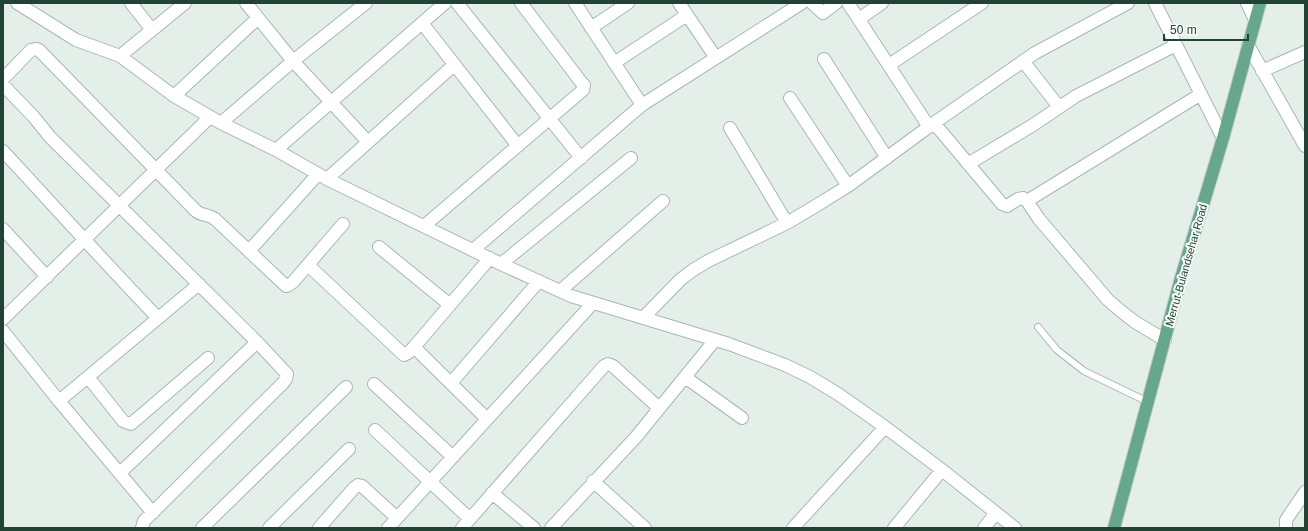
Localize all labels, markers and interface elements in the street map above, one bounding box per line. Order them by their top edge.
scale bar [1164,16,1248,42]
text: 50 m [1170,23,1197,37]
street label: Merrut-Bulandsehar Road [1163,203,1209,327]

